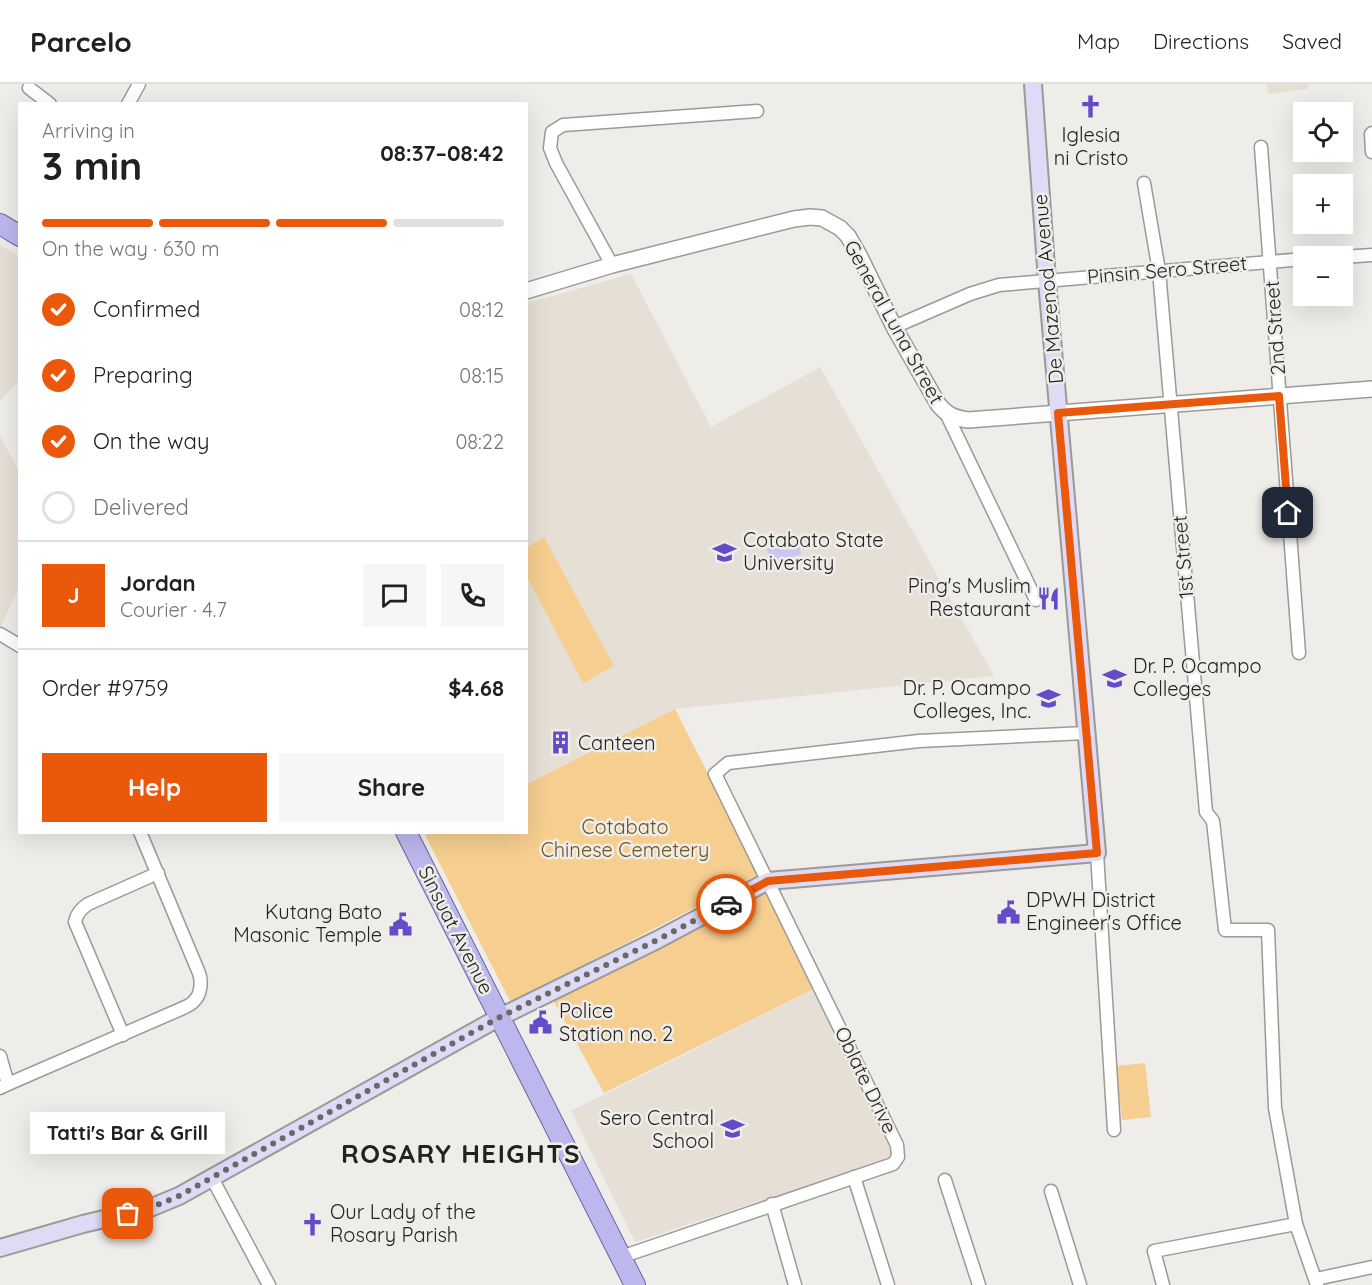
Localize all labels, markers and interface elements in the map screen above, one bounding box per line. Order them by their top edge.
text: Parcelo [30,24,132,59]
text: Map [1077,28,1120,54]
text: Directions [1153,28,1249,54]
text: Saved [1282,28,1342,54]
church icon: Iglesia ni Cristo [1078,94,1104,120]
map controls [1293,102,1353,306]
button: locate [1293,102,1353,162]
text: Arriving in [42,118,135,143]
place label: Iglesia ni Cristo [1054,122,1128,170]
text: 08:37–08:42 [380,139,504,167]
text: 3 min [42,141,142,190]
button: + [1293,174,1353,234]
street label: De Mazenod Avenue [1027,193,1068,385]
street label: General Luna Street [839,235,950,408]
text: On the way · 630 m [42,236,220,261]
button: − [1293,246,1353,306]
street label: Pinsin Sero Street [1086,250,1248,289]
street label: 2nd Street [1259,280,1290,376]
icon: check [42,293,75,326]
text: Confirmed [93,295,200,323]
text: 08:12 [459,297,504,322]
icon: check [42,359,75,392]
text: Preparing [93,361,193,389]
text: 08:15 [459,363,504,388]
icon: check [42,425,75,458]
text: On the way [93,427,209,455]
text: 08:22 [455,429,504,454]
pin [1262,487,1313,538]
text: Delivered [93,493,189,521]
icon: home [1271,496,1304,529]
street label: 1st Street [1166,514,1199,600]
place label: Cotabato State University [743,527,884,575]
school or university icon: Cotabato State University [712,539,738,565]
button: chat [363,564,426,627]
button: phone [441,564,504,627]
text: Jordan [120,569,196,597]
place label: Ping's Muslim Restaurant [908,573,1031,621]
text: J [67,581,80,609]
restaurant icon: Ping's Muslim Restaurant [1036,585,1062,611]
text: Courier · 4.7 [120,597,227,622]
place label: Dr. P. Ocampo Colleges [1133,653,1261,701]
school or university icon: Dr. P. Ocampo Colleges [1102,665,1128,691]
text: Order #9759 [42,674,169,702]
text: $4.68 [448,674,504,702]
place label: Dr. P. Ocampo Colleges, Inc. [903,675,1031,723]
school or university icon: Dr. P. Ocampo Colleges, Inc. [1036,686,1062,712]
building icon: Canteen [547,730,573,756]
place label: Canteen [578,730,656,755]
button: Help [42,753,267,822]
button: Share [279,753,504,822]
park label: Cotabato Chinese Cemetery [541,814,709,862]
street label: Sinsuat Avenue [413,861,500,998]
courier [696,874,756,934]
place label: DPWH District Engineer's Office [1026,887,1182,935]
icon: car [710,888,743,921]
place label: Kutang Bato Masonic Temple [233,899,382,947]
public building icon: DPWH District Engineer's Office [995,899,1021,925]
public building icon: Kutang Bato Masonic Temple [387,911,413,937]
place label: Police Station no. 2 [559,998,673,1046]
public building icon: Police Station no. 2 [528,1009,554,1035]
street label: Oblate Drive [830,1022,903,1137]
place label: Sero Central School [600,1105,714,1153]
callout: Tatti's Bar & Grill [30,1112,225,1154]
school or university icon: Sero Central School [719,1116,745,1142]
text: Tatti's Bar & Grill [47,1120,208,1145]
district label: ROSARY HEIGHTS [341,1137,581,1170]
pin [102,1188,153,1239]
icon: bag [111,1197,144,1230]
place label: Our Lady of the Rosary Parish [330,1199,476,1247]
church icon: Our Lady of the Rosary Parish [299,1211,325,1237]

